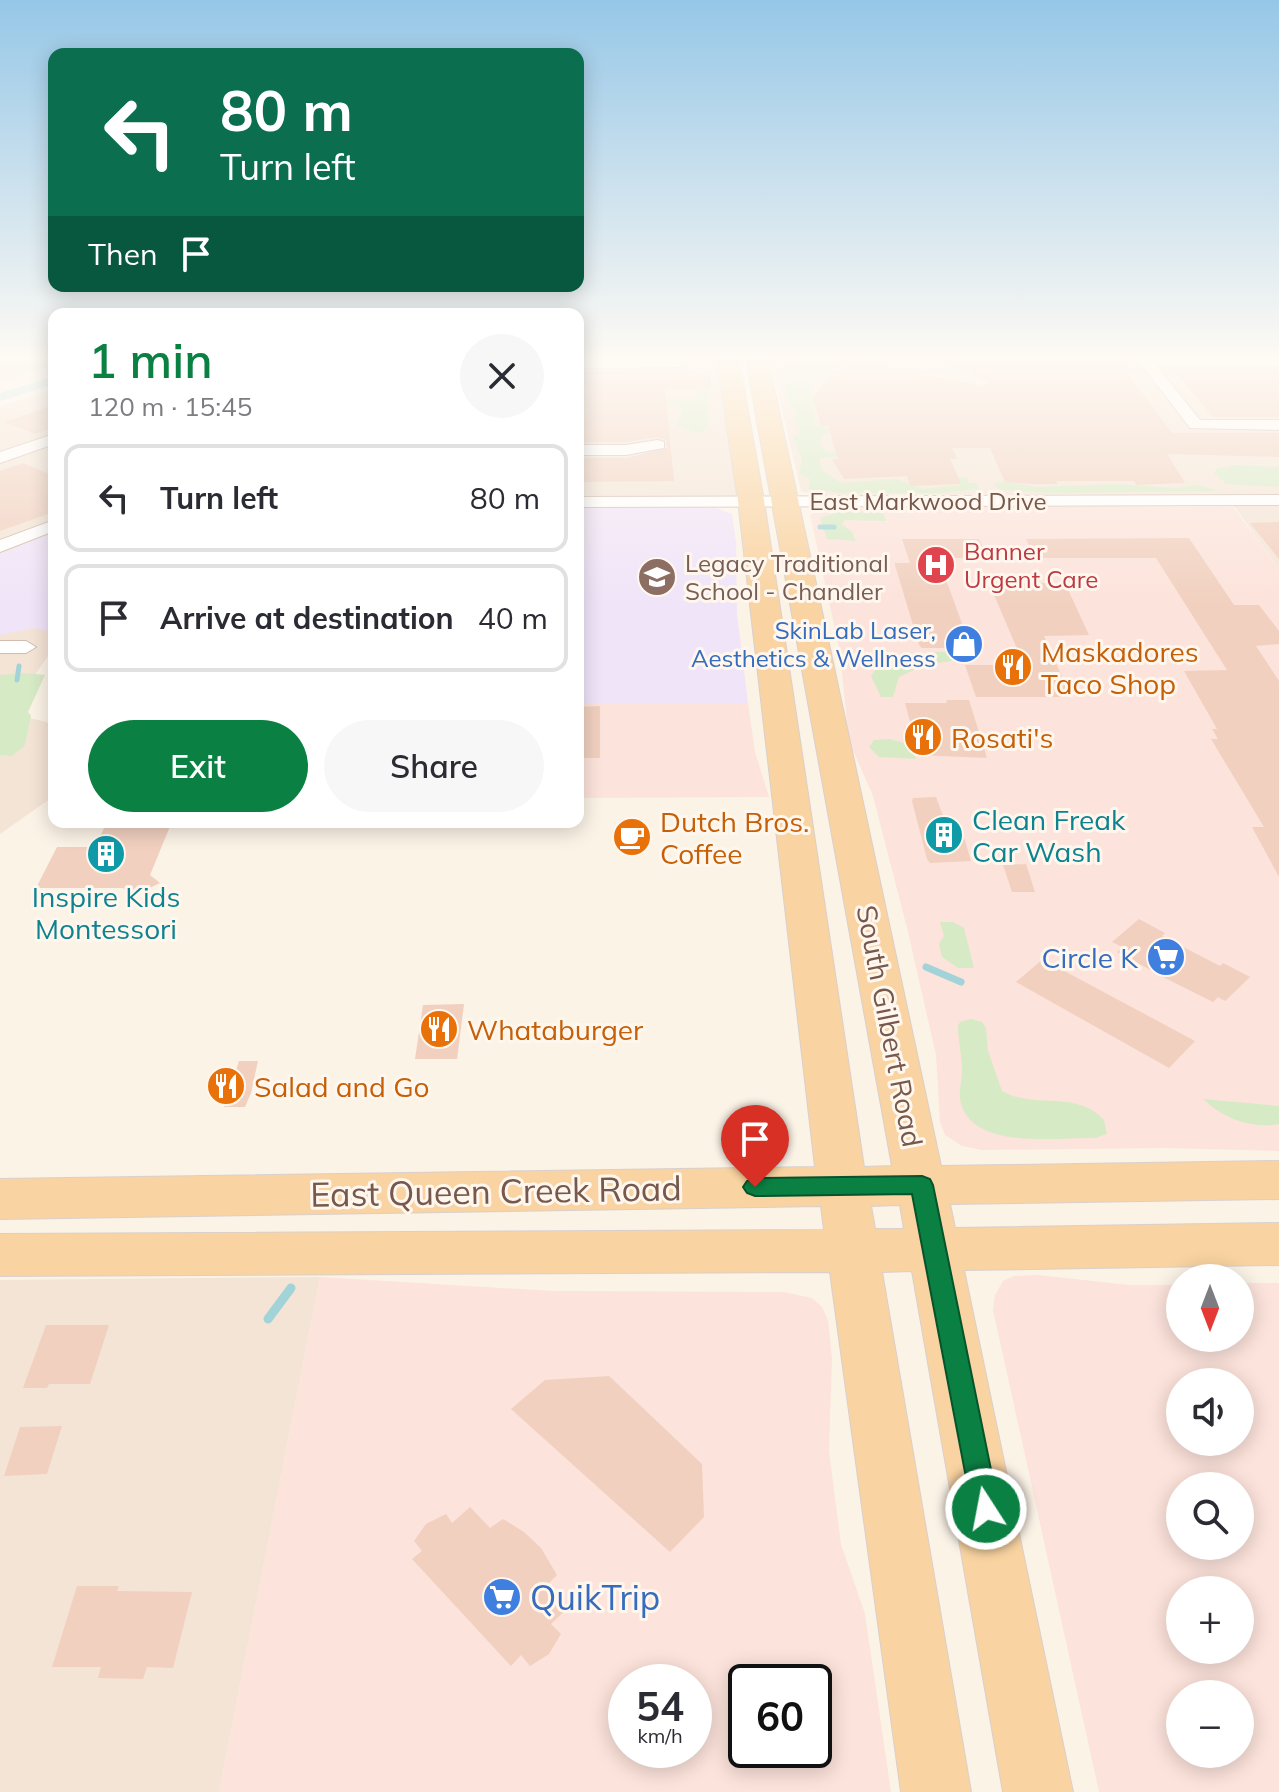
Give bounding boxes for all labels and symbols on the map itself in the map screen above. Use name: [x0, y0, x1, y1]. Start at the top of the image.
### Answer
street label: East Markwood Drive: [809, 486, 1047, 516]
place label: Banner Urgent Care: [964, 536, 1098, 594]
hospital icon: Banner Urgent Care: [915, 544, 957, 586]
place label: Legacy Traditional School - Chandler: [685, 548, 889, 606]
school or university icon: Legacy Traditional School - Chandler: [636, 556, 678, 598]
place label: SkinLab Laser, Aesthetics & Wellness: [691, 615, 936, 673]
shop icon: SkinLab Laser, Aesthetics & Wellness: [943, 623, 985, 665]
place label: Maskadores Taco Shop: [1041, 634, 1199, 701]
restaurant icon: Maskadores Taco Shop: [992, 646, 1034, 688]
restaurant icon: Rosati's: [902, 716, 944, 758]
place label: Rosati's: [951, 720, 1053, 755]
place label: Clean Freak Car Wash: [972, 802, 1126, 869]
place label: Dutch Bros. Coffee: [660, 804, 809, 871]
building icon: Clean Freak Car Wash: [923, 814, 965, 856]
cafe icon: Dutch Bros. Coffee: [611, 816, 653, 858]
building icon: Inspire Kids Montessori: [85, 833, 127, 875]
place label: Inspire Kids Montessori: [32, 879, 180, 946]
street label: South Gilbert Road: [849, 902, 931, 1150]
supermarket icon: Circle K: [1145, 936, 1187, 978]
place label: Circle K: [1041, 940, 1139, 975]
restaurant icon: Whataburger: [418, 1008, 460, 1050]
place label: Whataburger: [467, 1012, 644, 1047]
restaurant icon: Salad and Go: [205, 1065, 247, 1107]
place label: Salad and Go: [254, 1069, 430, 1104]
pin: [721, 1105, 789, 1187]
street label: East Queen Creek Road: [310, 1166, 682, 1216]
north arrow: [1166, 1264, 1254, 1352]
position arrow: [944, 1467, 1028, 1551]
supermarket icon: QuikTrip: [481, 1576, 523, 1618]
place label: QuikTrip: [530, 1576, 660, 1619]
speed limit sign: 60: [728, 1664, 832, 1768]

